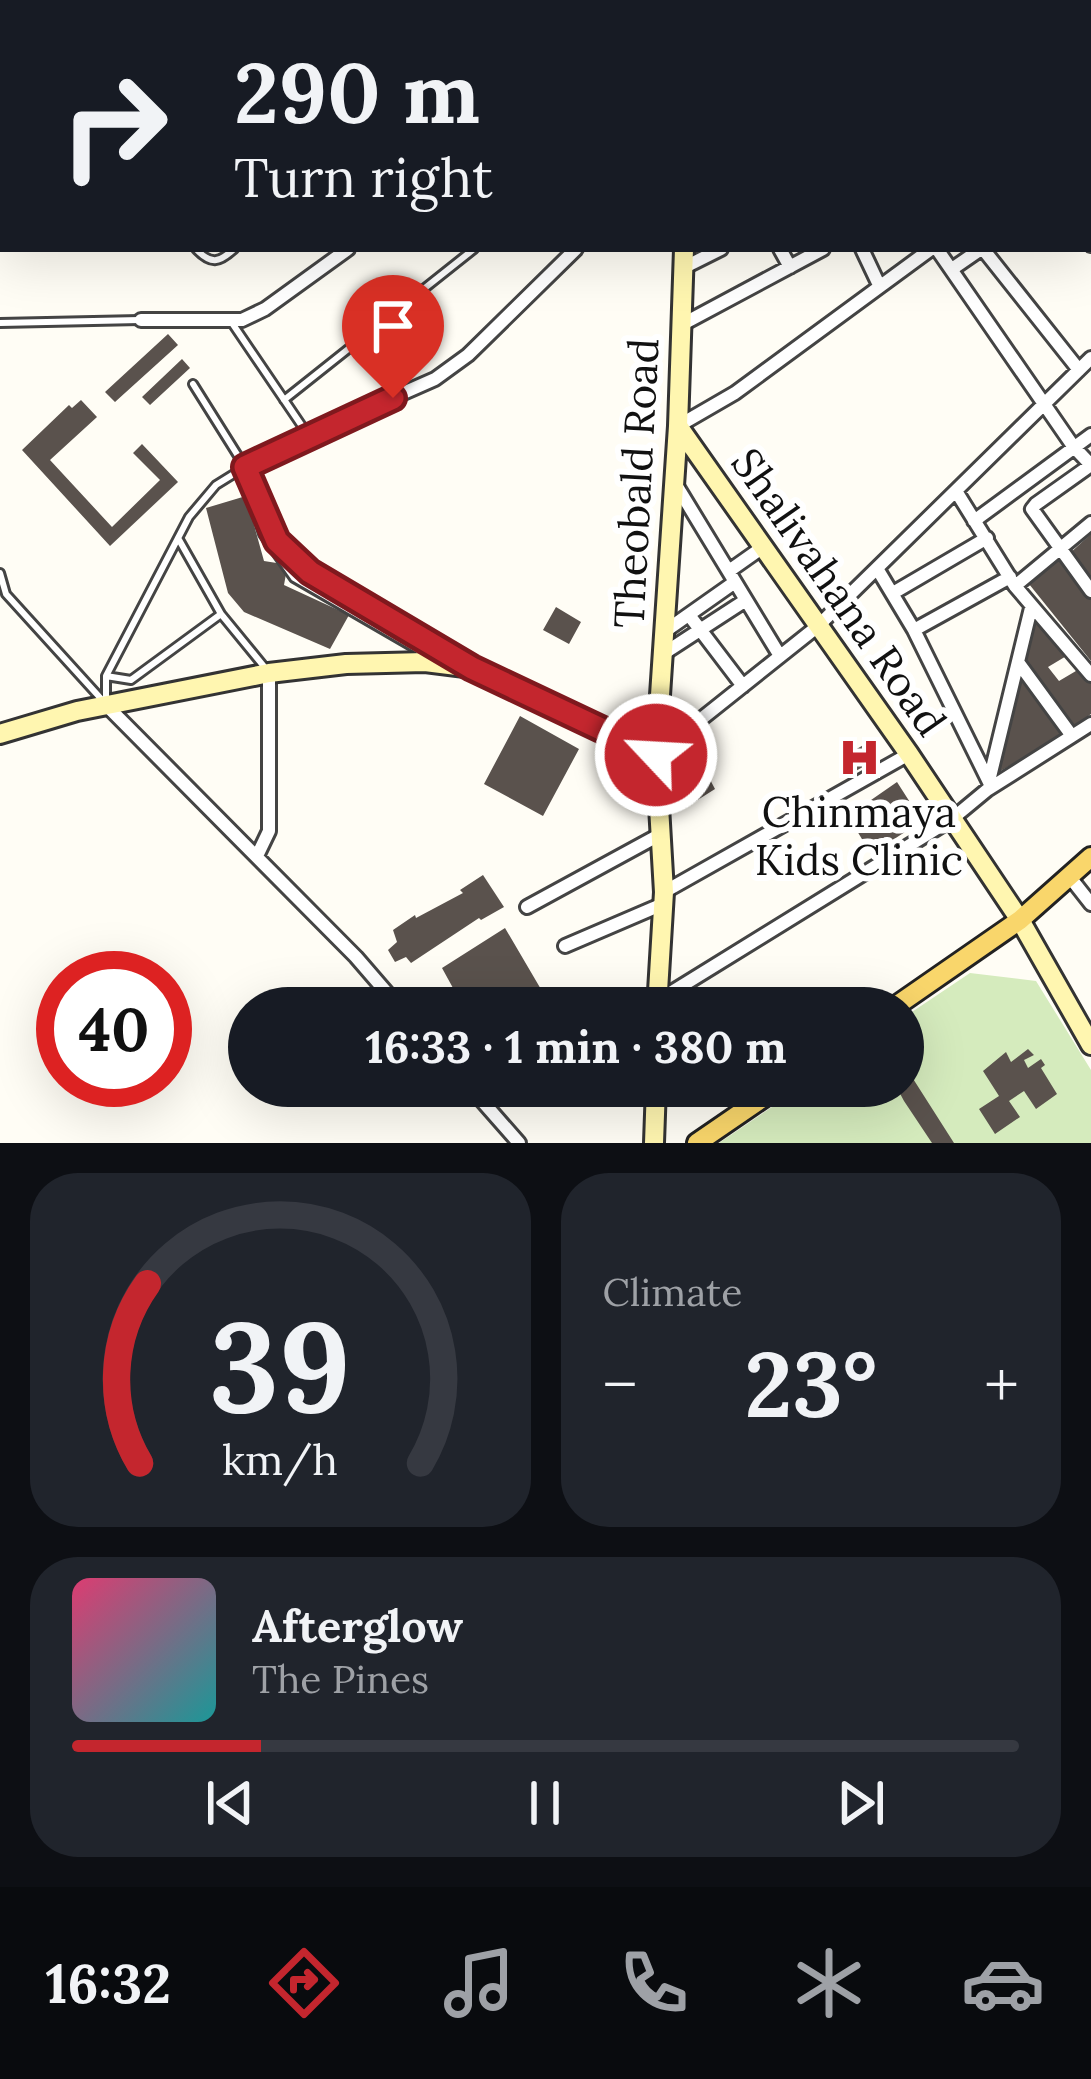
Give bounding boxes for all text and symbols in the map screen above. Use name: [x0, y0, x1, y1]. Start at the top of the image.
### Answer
text: 290 m: [234, 38, 480, 146]
icon: right: [36, 48, 192, 204]
text: Turn right: [234, 143, 493, 212]
pin: [342, 275, 444, 398]
icon: arrive: [360, 293, 426, 359]
street label: Theobald Road: [601, 337, 671, 629]
street label: Shalivahana Road: [720, 438, 958, 746]
position arrow: [593, 692, 719, 818]
hospital icon: Chinmaya Kids Clinic: [836, 735, 882, 781]
place label: Chinmaya Kids Clinic: [755, 785, 963, 887]
speed limit sign: 40: [36, 951, 192, 1107]
text: 16:33 · 1 min · 380 m: [365, 1018, 787, 1075]
text: Climate: [603, 1267, 742, 1317]
text: 39: [209, 1286, 351, 1446]
text: 23°: [744, 1326, 877, 1442]
text: −: [603, 1342, 637, 1426]
text: +: [984, 1342, 1019, 1426]
text: km/h: [222, 1432, 338, 1487]
text: Afterglow: [252, 1597, 463, 1654]
text: The Pines: [252, 1654, 429, 1704]
icon: previous: [197, 1770, 263, 1836]
icon: pause: [512, 1770, 578, 1836]
icon: next: [828, 1770, 894, 1836]
icon: directions: [262, 1941, 346, 2025]
icon: music: [437, 1941, 521, 2025]
icon: phone: [612, 1941, 696, 2025]
icon: climate: [787, 1941, 871, 2025]
icon: car: [961, 1941, 1045, 2025]
text: 16:32: [45, 1949, 171, 2018]

